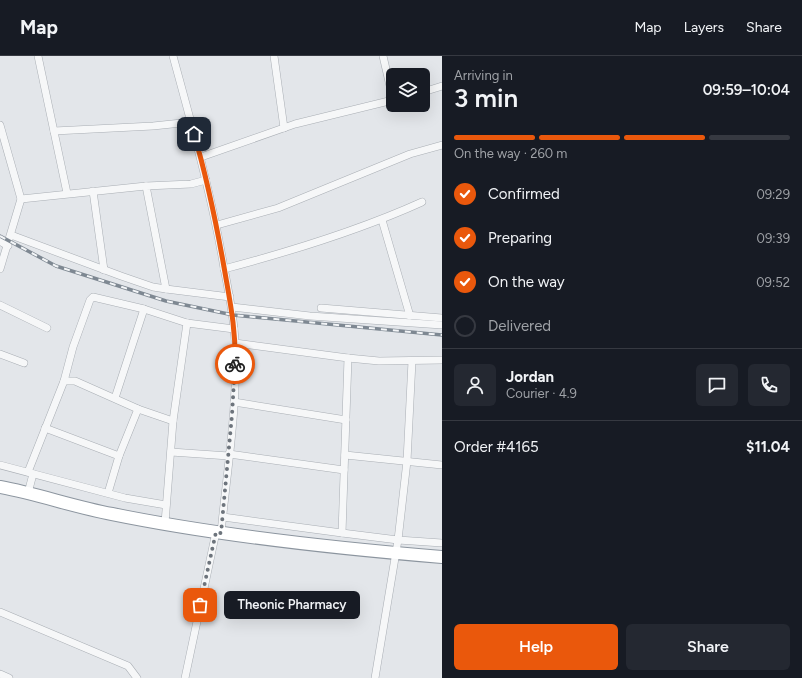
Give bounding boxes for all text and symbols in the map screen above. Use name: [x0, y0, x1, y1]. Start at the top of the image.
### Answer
text: Map: [20, 16, 58, 39]
text: Map: [634, 19, 662, 36]
text: Layers: [684, 19, 724, 36]
text: Share: [746, 19, 782, 36]
map controls: [386, 68, 430, 112]
button: layers: [386, 68, 430, 112]
text: Arriving in: [454, 68, 513, 83]
text: 09:59–10:04: [703, 81, 790, 99]
text: 3 min: [454, 82, 518, 114]
pin: [177, 117, 211, 151]
icon: home: [183, 123, 205, 145]
text: On the way · 260 m: [454, 146, 567, 161]
icon: check: [454, 183, 476, 205]
text: Confirmed: [488, 185, 560, 203]
text: 09:29: [756, 187, 790, 202]
icon: check: [454, 227, 476, 249]
text: Preparing: [488, 229, 552, 247]
text: 09:39: [757, 231, 790, 246]
icon: check: [454, 271, 476, 293]
text: On the way: [488, 273, 565, 291]
text: 09:52: [756, 275, 790, 290]
text: Delivered: [488, 317, 551, 335]
courier: [215, 344, 255, 384]
icon: bike: [224, 353, 246, 375]
button: person: [454, 364, 496, 406]
button: chat: [696, 364, 738, 406]
button: phone: [748, 364, 790, 406]
text: Jordan: [506, 368, 554, 386]
text: Courier · 4.9: [506, 386, 577, 401]
text: Order #4165: [454, 438, 539, 456]
text: $11.04: [746, 438, 790, 456]
pin: [183, 588, 217, 622]
callout: Theonic Pharmacy: [224, 591, 360, 619]
icon: bag: [189, 594, 211, 616]
text: Theonic Pharmacy: [238, 597, 346, 612]
button: Help: [454, 624, 618, 670]
button: Share: [626, 624, 790, 670]

